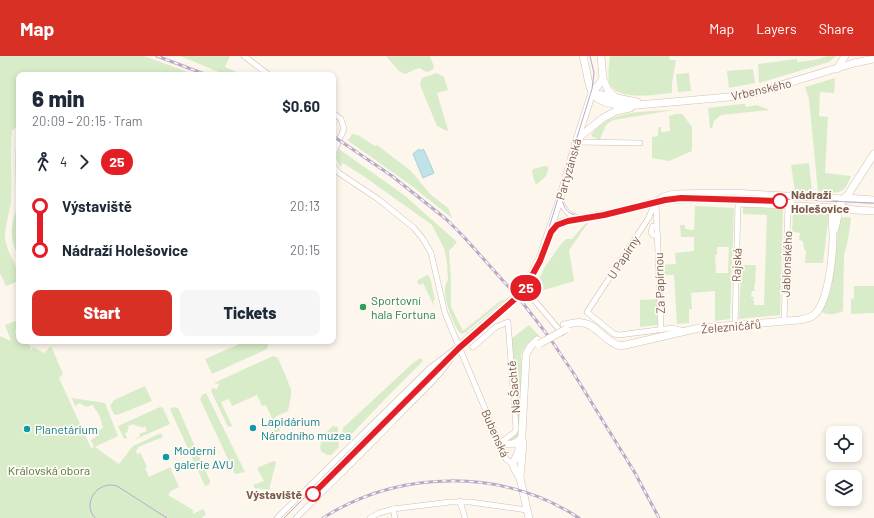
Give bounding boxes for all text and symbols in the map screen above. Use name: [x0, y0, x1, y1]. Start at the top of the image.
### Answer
text: Map: [20, 17, 54, 40]
text: Map: [709, 20, 734, 37]
text: Layers: [756, 20, 797, 37]
text: Share: [819, 20, 854, 37]
street label: Vrbenského: [729, 75, 793, 103]
text: 6 min: [32, 85, 85, 111]
text: $0.60: [282, 97, 320, 115]
text: 20:09 – 20:15 · Tram: [32, 113, 143, 129]
street label: Partyzánská: [553, 137, 583, 201]
icon: walk: [32, 151, 54, 173]
icon: forward: [73, 151, 95, 173]
text: 25: [109, 153, 125, 170]
text: 4: [60, 154, 67, 170]
place label: Nádraží Holešovice: [791, 187, 850, 215]
marker: Nádraží Holešovice: [772, 193, 788, 209]
text: Výstaviště: [62, 197, 132, 215]
text: 20:13: [290, 198, 320, 214]
street label: Jablonského: [778, 231, 794, 297]
street label: U Papírny: [604, 232, 642, 281]
text: Nádraží Holešovice: [62, 241, 188, 259]
text: 20:15: [290, 242, 320, 258]
street label: Rajská: [728, 248, 744, 282]
street label: Za Papírnou: [651, 252, 667, 314]
line badge: 25: [508, 275, 544, 301]
text: 25: [518, 279, 534, 296]
button: Start: [32, 290, 172, 336]
button: Tickets: [180, 290, 320, 336]
place label: Sportovní hala Fortuna: [371, 293, 436, 321]
marker: Sportovní hala Fortuna: [358, 302, 368, 312]
street label: Železničářů: [700, 316, 762, 336]
street label: Na Šachtě: [504, 360, 522, 414]
street label: Bubenská: [479, 407, 513, 459]
place label: Lapidárium Národního muzea: [261, 414, 351, 442]
place label: Planetárium: [35, 422, 98, 436]
marker: Lapidárium Národního muzea: [248, 423, 258, 433]
marker: Planetárium: [22, 424, 32, 434]
map controls: [826, 426, 862, 506]
button: locate: [826, 426, 862, 462]
place label: Moderní galerie AVU: [174, 443, 234, 471]
marker: Moderní galerie AVU: [161, 452, 171, 462]
park label: Královská obora: [8, 463, 90, 477]
button: layers: [826, 470, 862, 506]
marker: Výstaviště: [305, 486, 321, 502]
place label: Výstaviště: [246, 487, 302, 501]

